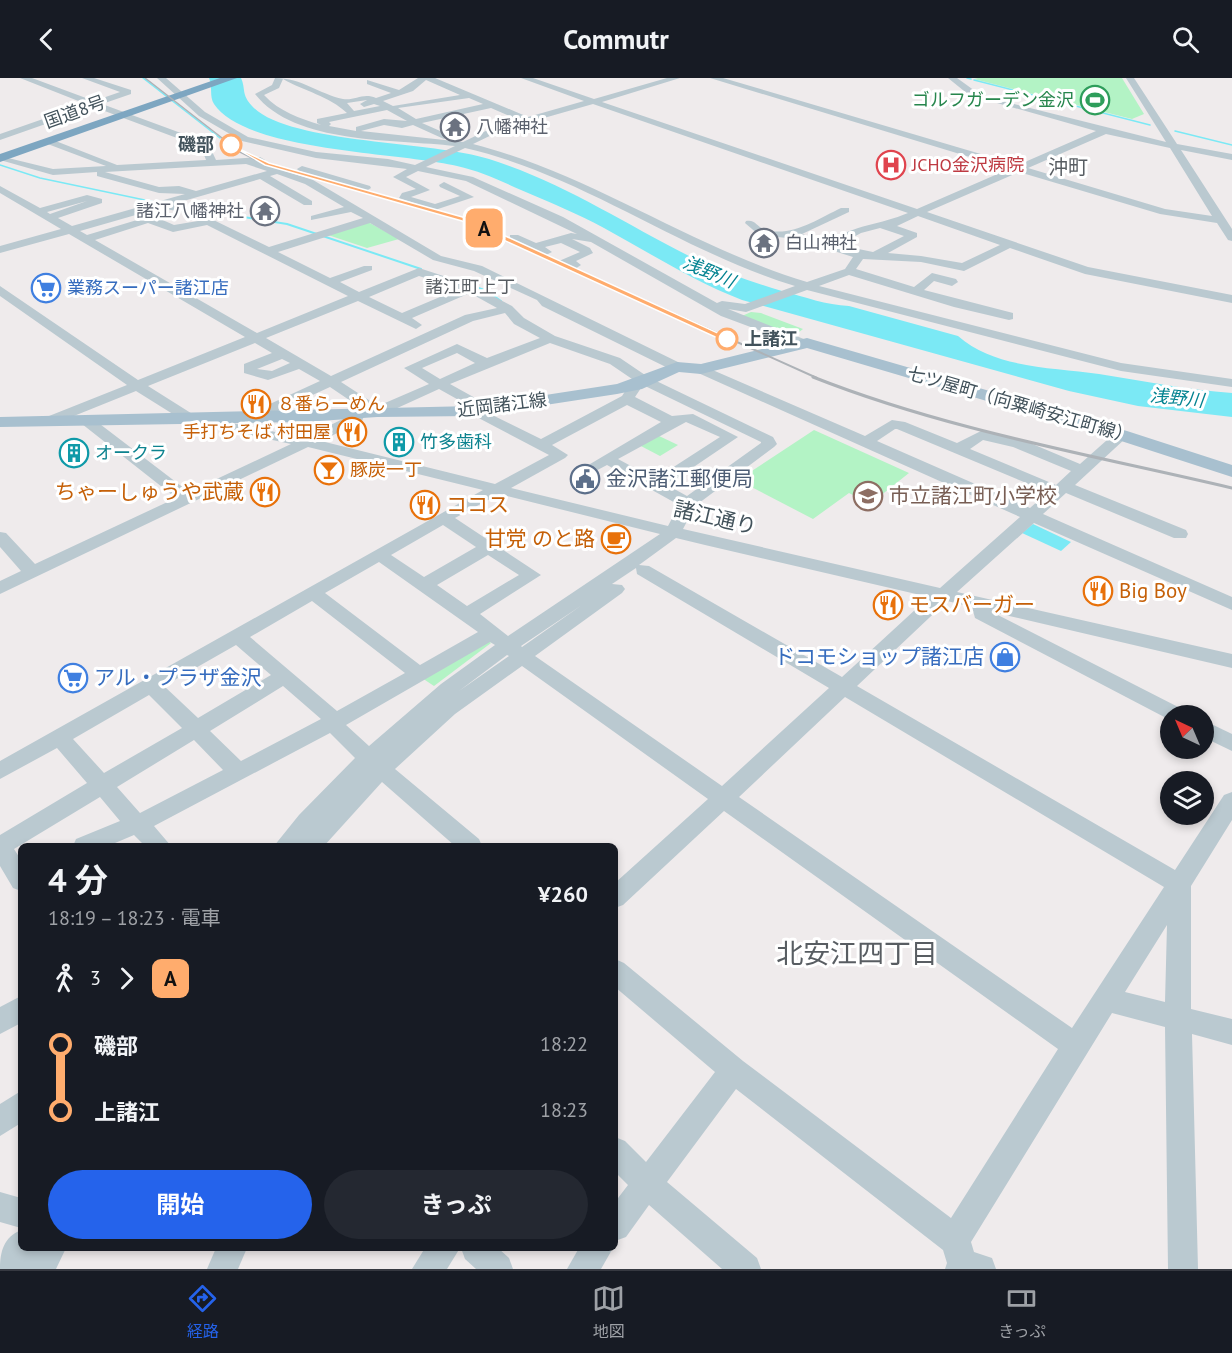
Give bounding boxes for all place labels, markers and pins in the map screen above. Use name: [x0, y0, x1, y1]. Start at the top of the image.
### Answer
sports icon: ゴルフガーデン金沢: [1079, 84, 1111, 116]
place label: ゴルフガーデン金沢: [912, 88, 1074, 111]
temple icon: 八幡神社: [439, 111, 471, 143]
place label: 八幡神社: [476, 115, 548, 138]
place label: 磯部: [178, 133, 214, 156]
marker: 磯部: [220, 134, 242, 156]
hospital icon: JCHO金沢病院: [875, 149, 907, 181]
place label: JCHO金沢病院: [911, 153, 1024, 176]
temple icon: 諸江八幡神社: [249, 195, 281, 227]
place label: 諸江八幡神社: [136, 199, 244, 222]
temple icon: 白山神社: [748, 227, 780, 259]
place label: 白山神社: [785, 231, 857, 254]
supermarket icon: 業務スーパー諸江店: [30, 272, 62, 304]
place label: 業務スーパー諸江店: [67, 276, 229, 299]
place label: 上諸江: [744, 327, 798, 350]
marker: 上諸江: [716, 328, 738, 350]
restaurant icon: ８番らーめん: [240, 388, 272, 420]
place label: ８番らーめん: [277, 392, 385, 415]
restaurant icon: 手打ちそば 村田屋: [336, 416, 368, 448]
place label: 手打ちそば 村田屋: [182, 420, 331, 443]
building icon: 竹多歯科: [383, 426, 415, 458]
place label: 竹多歯科: [420, 430, 492, 453]
building icon: オークラ: [58, 437, 90, 469]
place label: オークラ: [95, 441, 167, 464]
bar icon: 豚炭一丁: [313, 454, 345, 486]
place label: 豚炭一丁: [350, 458, 422, 481]
public building icon: 金沢諸江郵便局: [569, 463, 601, 495]
place label: 金沢諸江郵便局: [606, 465, 753, 492]
restaurant icon: ちゃーしゅうや武蔵: [249, 476, 281, 508]
place label: ちゃーしゅうや武蔵: [55, 478, 244, 505]
school or university icon: 市立諸江町小学校: [852, 480, 884, 512]
place label: 市立諸江町小学校: [889, 482, 1057, 509]
restaurant icon: ココス: [409, 489, 441, 521]
place label: ココス: [446, 491, 509, 518]
cafe icon: 甘党 のと路: [600, 523, 632, 555]
place label: 甘党 のと路: [484, 525, 595, 552]
restaurant icon: Big Boy: [1082, 575, 1114, 607]
place label: Big Boy: [1119, 577, 1187, 604]
restaurant icon: モスバーガー: [872, 589, 904, 621]
place label: モスバーガー: [909, 591, 1035, 618]
shop icon: ドコモショップ諸江店: [989, 641, 1021, 673]
place label: ドコモショップ諸江店: [774, 643, 984, 670]
supermarket icon: アル・プラザ金沢: [57, 662, 89, 694]
place label: アル・プラザ金沢: [94, 664, 262, 691]

